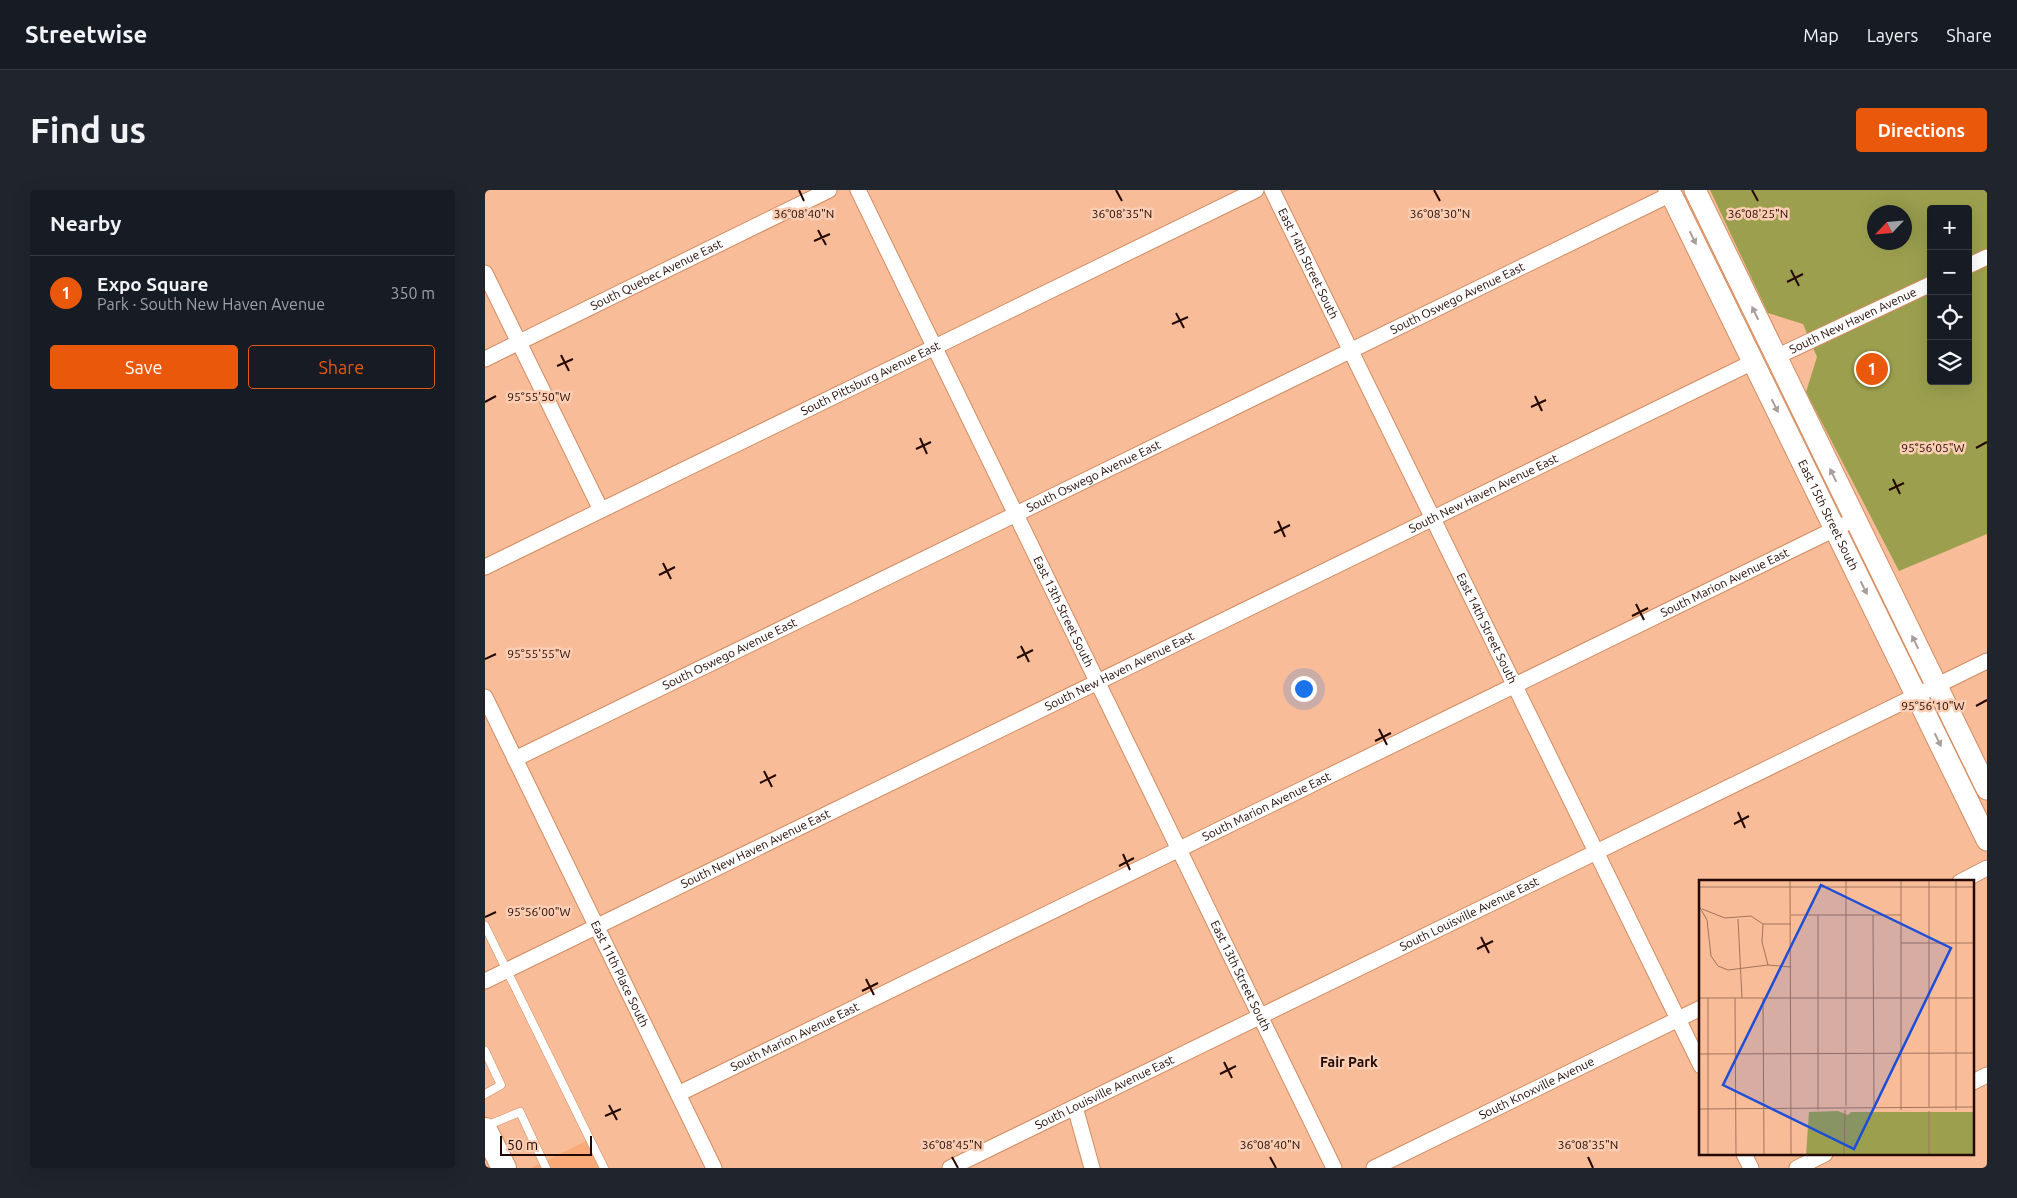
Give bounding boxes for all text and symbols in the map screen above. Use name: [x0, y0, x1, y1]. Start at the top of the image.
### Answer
text: Streetwise: [25, 21, 147, 48]
text: Map: [1803, 25, 1839, 45]
text: Layers: [1867, 25, 1918, 45]
text: Share: [1946, 25, 1992, 45]
button: Directions: [1856, 108, 1987, 152]
text: Find us: [30, 110, 146, 150]
north arrow: [1867, 205, 1912, 250]
map controls: [1927, 205, 1972, 385]
button: +: [1927, 205, 1972, 250]
street label: East 14th Street South: [1276, 206, 1341, 321]
text: 36°08'40"N: [774, 207, 834, 220]
text: 36°08'35"N: [1092, 207, 1152, 220]
text: 36°08'30"N: [1410, 207, 1470, 220]
text: 36°08'25"N: [1728, 207, 1788, 220]
text: Nearby: [50, 211, 121, 235]
one-way arrow: [1689, 231, 1697, 245]
street label: South Quebec Avenue East: [588, 236, 725, 312]
button: −: [1927, 250, 1972, 295]
street label: South Oswego Avenue East: [1388, 260, 1527, 336]
text: Expo Square: [97, 273, 208, 295]
text: 1: [61, 284, 71, 302]
text: 350 m: [390, 284, 435, 302]
street label: South New Haven Avenue: [1787, 285, 1918, 356]
text: Park · South New Haven Avenue: [97, 295, 325, 313]
button: locate: [1927, 295, 1972, 340]
one-way arrow: [1751, 306, 1759, 320]
street label: South Pittsburg Avenue East: [798, 338, 942, 418]
button: layers: [1927, 340, 1972, 385]
button: Save: [50, 345, 238, 389]
button: Share: [248, 345, 435, 389]
pin: 1: [1856, 350, 1888, 388]
text: 95°55'50"W: [507, 390, 571, 403]
one-way arrow: [1770, 398, 1779, 413]
street label: South Oswego Avenue East: [1024, 437, 1163, 514]
text: 95°56'05"W: [1901, 441, 1965, 454]
street label: South New Haven Avenue East: [1406, 451, 1560, 535]
street label: East 15th Street South: [1796, 458, 1861, 572]
one-way arrow: [1829, 468, 1837, 482]
street label: South Marion Avenue East: [1658, 545, 1791, 619]
street label: East 13th Street South: [1031, 554, 1096, 669]
street label: East 14th Street South: [1455, 571, 1520, 685]
one-way arrow: [1860, 581, 1868, 595]
street label: South Oswego Avenue East: [660, 615, 799, 692]
street label: South New Haven Avenue East: [1042, 629, 1196, 713]
one-way arrow: [1911, 635, 1919, 649]
text: 95°55'55"W: [507, 647, 571, 660]
your location: [1291, 676, 1317, 702]
text: 95°56'10"W: [1901, 699, 1965, 712]
one-way arrow: [1934, 732, 1942, 747]
street label: South Marion Avenue East: [1200, 769, 1333, 843]
street label: South New Haven Avenue East: [679, 806, 832, 890]
street label: South Louisville Avenue East: [1397, 874, 1541, 953]
inset map: [1699, 880, 1975, 1156]
text: 95°56'00"W: [507, 905, 571, 918]
street label: East 11th Place South: [589, 918, 651, 1029]
street label: East 13th Street South: [1208, 918, 1273, 1033]
street label: South Marion Avenue East: [728, 1000, 861, 1073]
street label: South Louisville Avenue East: [1033, 1052, 1176, 1131]
district label: Fair Park: [1320, 1054, 1378, 1070]
street label: South Knoxville Avenue: [1477, 1054, 1596, 1122]
scale bar: [500, 1133, 593, 1156]
text: 50 m: [507, 1137, 538, 1153]
text: 36°08'45"N: [922, 1138, 982, 1151]
text: 36°08'40"N: [1240, 1138, 1300, 1151]
text: 36°08'35"N: [1558, 1138, 1618, 1151]

